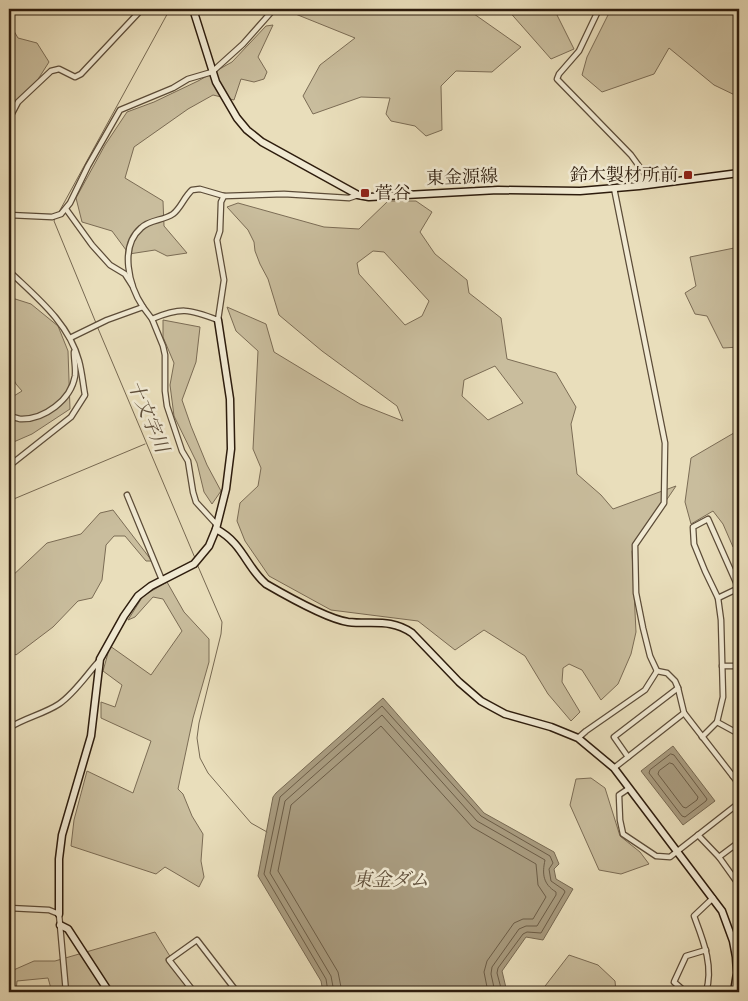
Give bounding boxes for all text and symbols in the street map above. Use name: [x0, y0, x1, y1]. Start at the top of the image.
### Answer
place label: 鈴木製材所前: [570, 164, 678, 186]
street label: 東金源線: [426, 165, 498, 189]
marker: 鈴木製材所前: [682, 169, 694, 181]
place label: 菅谷: [375, 182, 411, 204]
marker: 菅谷: [359, 187, 371, 199]
water label: 十文字川: [123, 377, 175, 458]
water label: 東金ダム: [353, 868, 429, 891]

